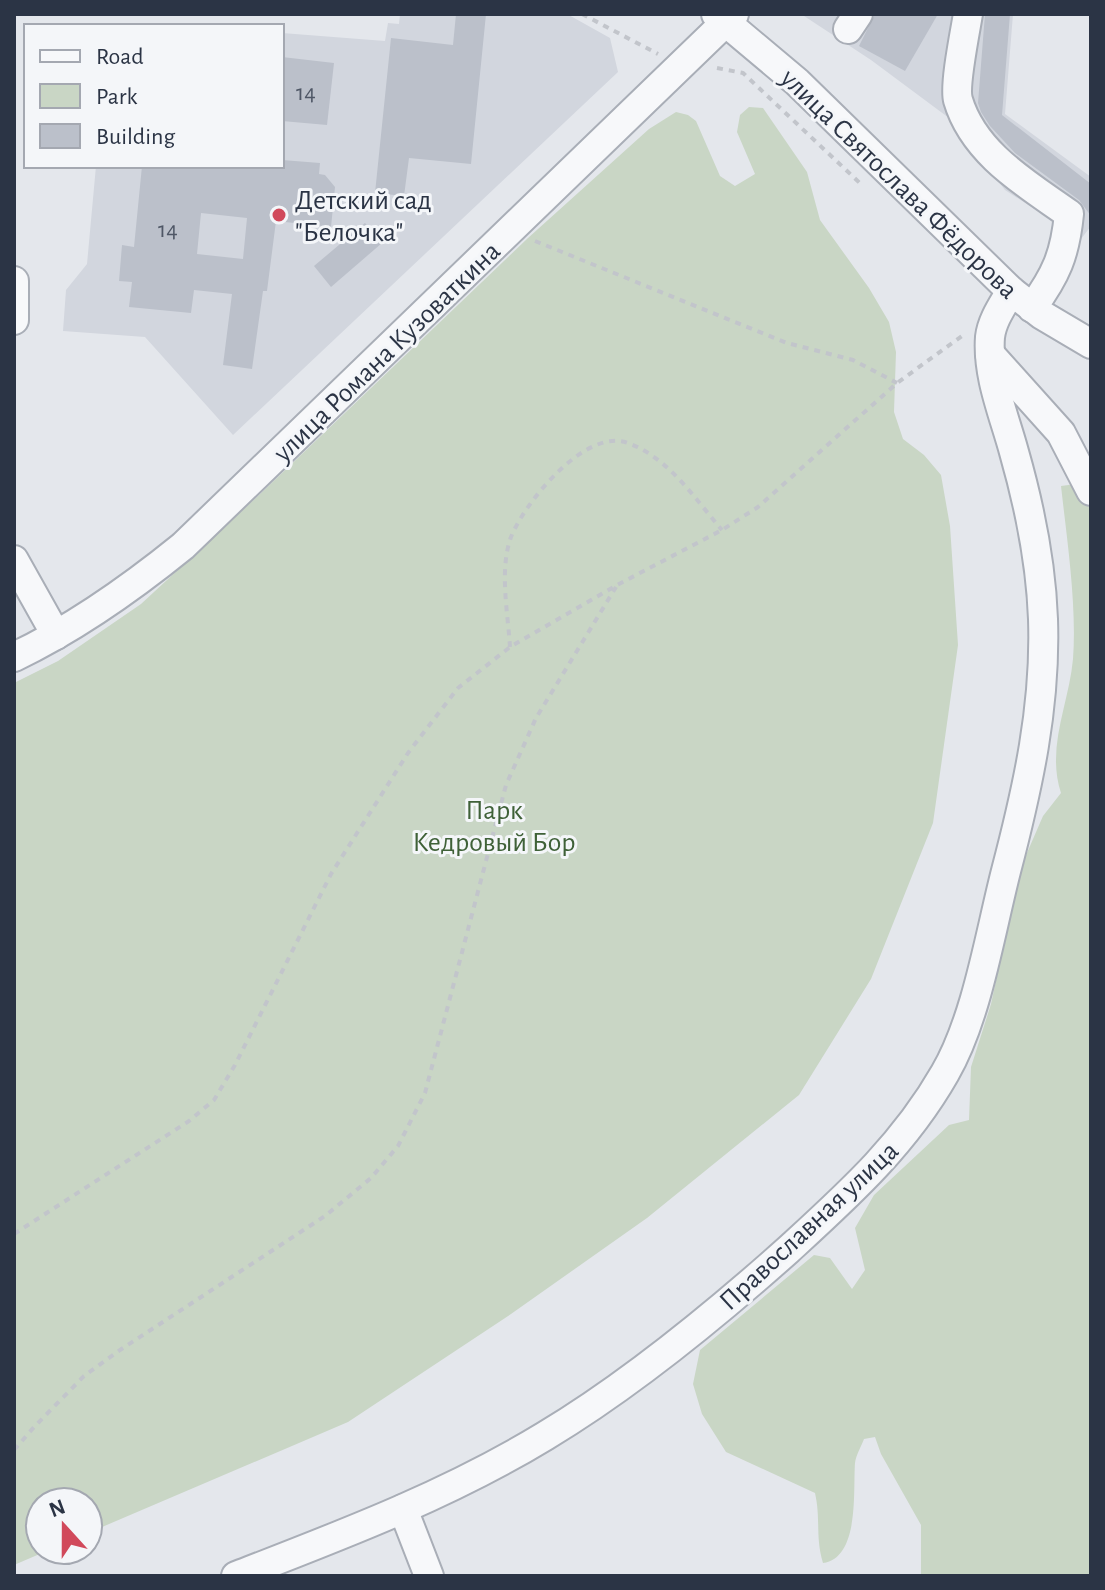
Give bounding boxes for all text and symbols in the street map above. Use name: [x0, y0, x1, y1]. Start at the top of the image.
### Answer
legend: [24, 24, 284, 168]
text: Road: [96, 45, 144, 69]
street label: улица Святослава Фёдорова: [774, 64, 1023, 305]
house number: 14: [296, 81, 316, 105]
text: Park: [96, 85, 137, 109]
text: Building: [96, 125, 175, 149]
place label: Детский сад "Белочка": [295, 187, 432, 247]
marker: Детский сад "Белочка": [270, 206, 288, 224]
house number: 14: [158, 218, 178, 242]
street label: улица Романа Кузоваткина: [268, 237, 506, 468]
park label: Парк Кедровый Бор: [412, 797, 576, 857]
street label: Православная улица: [714, 1137, 904, 1316]
north arrow: [24, 1486, 104, 1566]
text: N: [46, 1495, 68, 1521]

